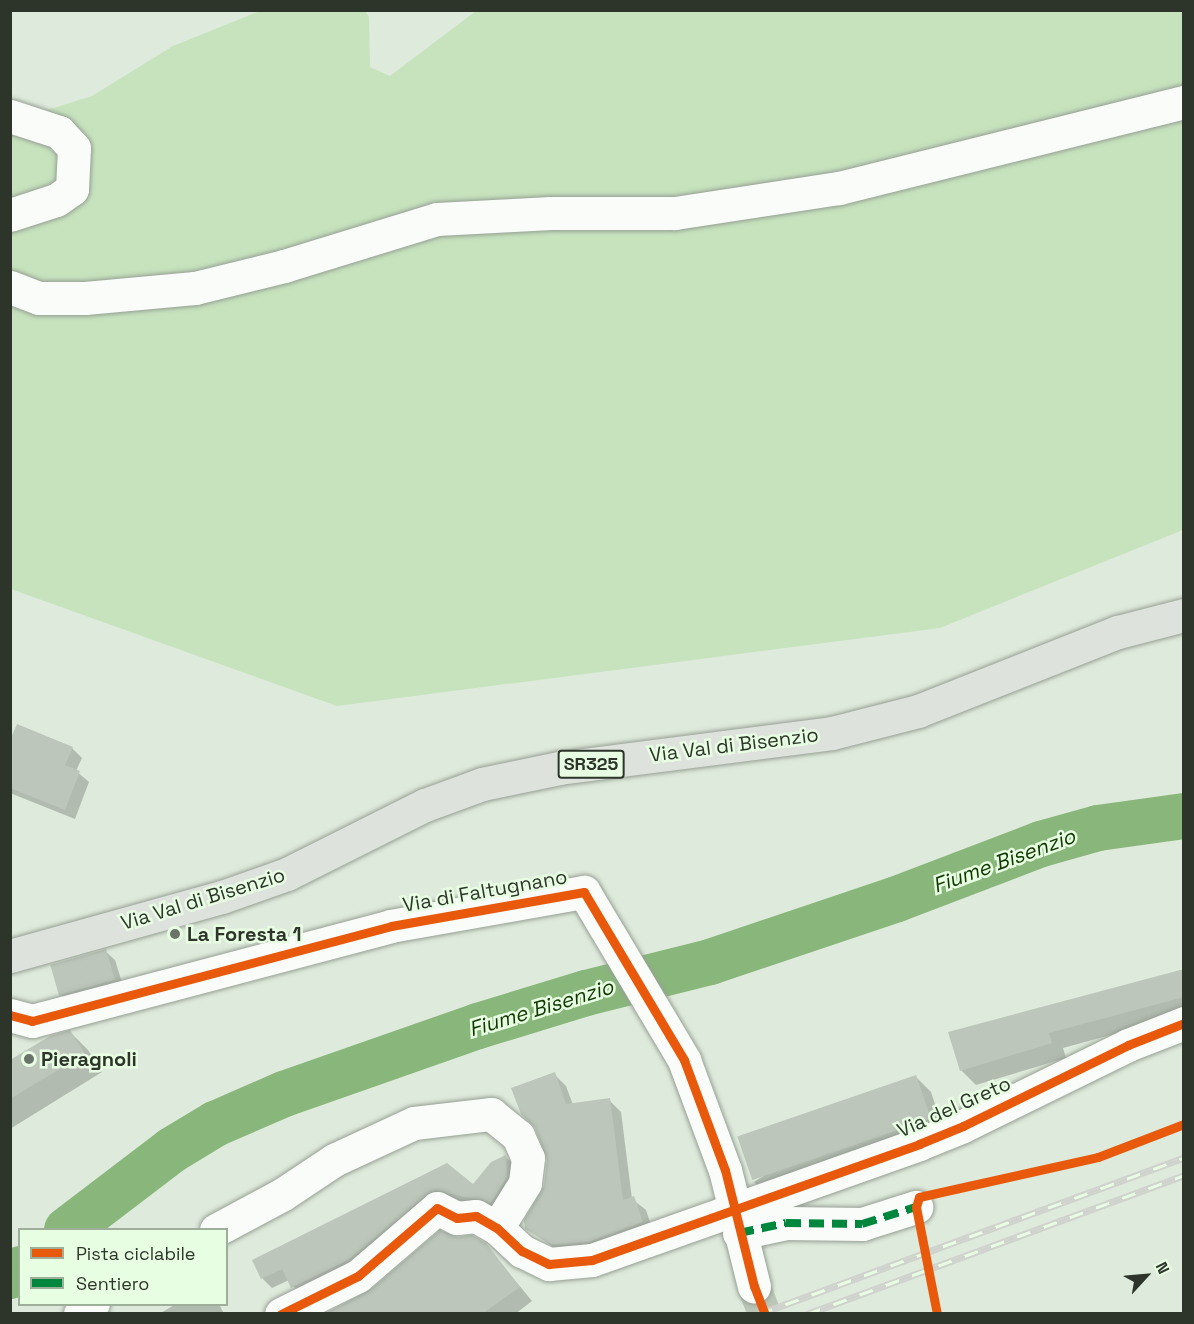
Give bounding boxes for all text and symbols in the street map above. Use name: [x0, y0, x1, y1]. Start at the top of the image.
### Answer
street label: Via Val di Bisenzio: [648, 723, 820, 767]
road number: SR325: [556, 749, 626, 779]
water label: Fiume Bisenzio: [929, 824, 1079, 898]
street label: Via Val di Bisenzio: [118, 863, 288, 935]
street label: Via di Faltugnano: [401, 865, 569, 917]
place label: La Foresta 1: [187, 922, 301, 946]
marker: La Foresta 1: [168, 927, 182, 941]
water label: Fiume Bisenzio: [466, 974, 616, 1042]
place label: Pieragnoli: [41, 1047, 137, 1071]
marker: Pieragnoli: [22, 1052, 36, 1066]
street label: Via del Greto: [894, 1071, 1014, 1143]
legend: [18, 1228, 228, 1306]
text: Pista ciclabile: [76, 1242, 195, 1265]
north arrow: [1116, 1246, 1176, 1306]
text: N: [1151, 1258, 1174, 1277]
text: Sentiero: [76, 1272, 149, 1295]

